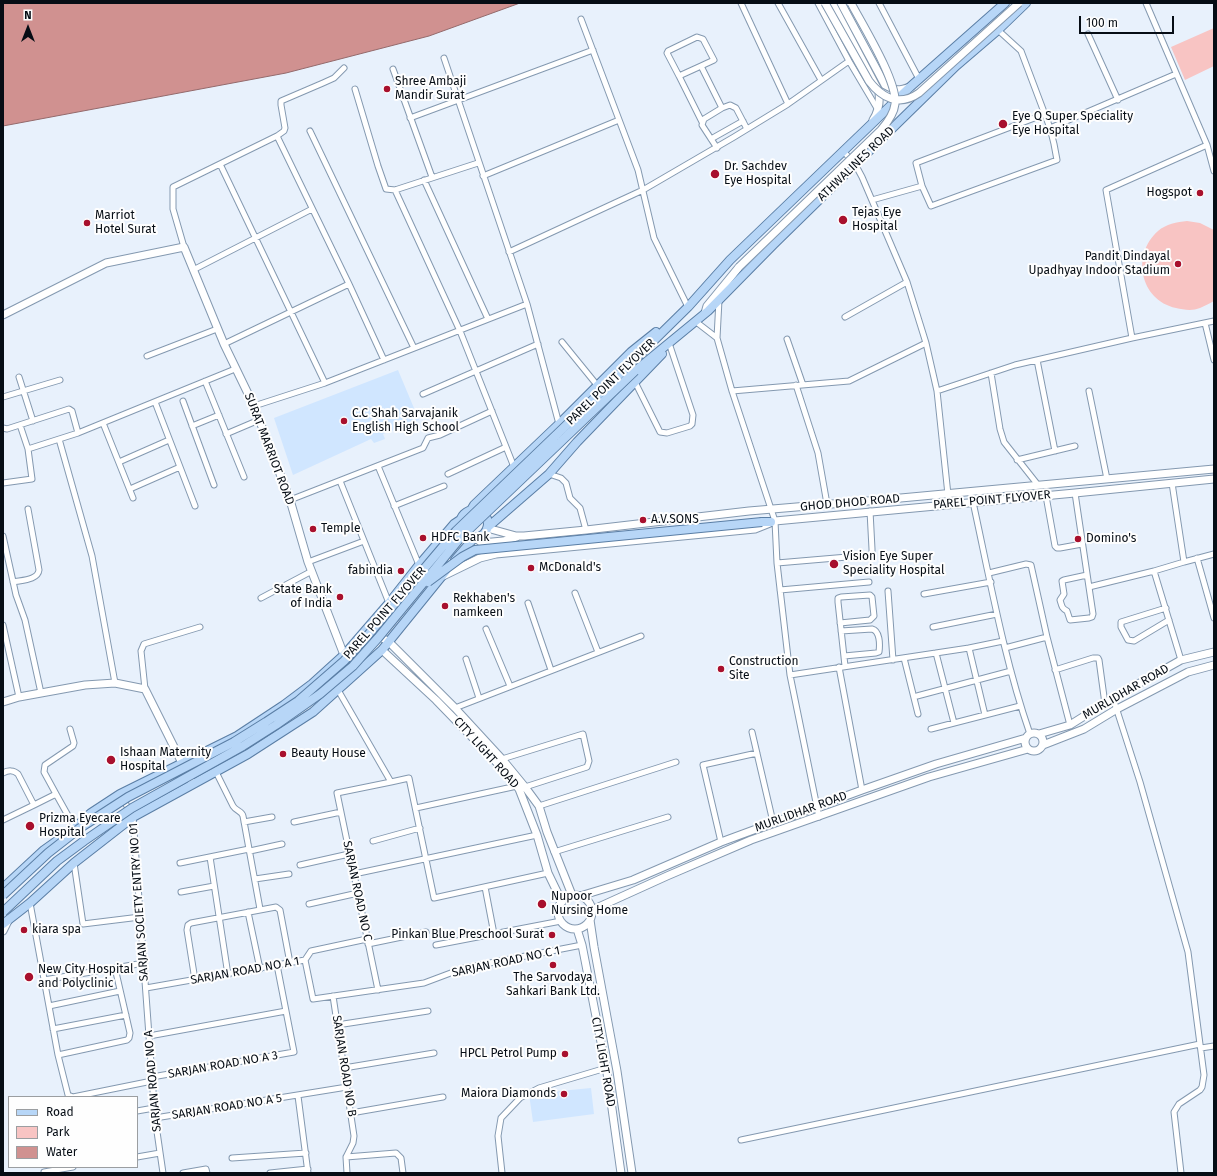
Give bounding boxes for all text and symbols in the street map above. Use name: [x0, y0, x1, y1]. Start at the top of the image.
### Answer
north arrow: [8, 8, 48, 48]
scale bar: [1081, 8, 1176, 34]
text: N: [24, 9, 32, 22]
text: 100 m: [1086, 16, 1118, 30]
place label: Shree Ambaji Mandir Surat: [395, 75, 466, 103]
marker: Shree Ambaji Mandir Surat: [382, 84, 392, 94]
place label: Eye Q Super Speciality Eye Hospital: [1012, 110, 1133, 138]
marker: Eye Q Super Speciality Eye Hospital: [997, 118, 1009, 130]
street label: ATHWALINES ROAD: [815, 124, 897, 204]
place label: Dr. Sachdev Eye Hospital: [724, 160, 791, 188]
marker: Dr. Sachdev Eye Hospital: [709, 168, 721, 180]
place label: Hogspot: [1147, 186, 1192, 200]
marker: Hogspot: [1195, 188, 1205, 198]
place label: Tejas Eye Hospital: [852, 206, 901, 234]
place label: Marriot Hotel Surat: [95, 209, 156, 237]
marker: Tejas Eye Hospital: [837, 214, 849, 226]
marker: Marriot Hotel Surat: [82, 218, 92, 228]
place label: Pandit Dindayal Upadhyay Indoor Stadium: [1029, 250, 1170, 278]
marker: Pandit Dindayal Upadhyay Indoor Stadium: [1173, 259, 1183, 269]
street label: PAREL POINT FLYOVER: [564, 336, 658, 428]
street label: SURAT MARRIOT ROAD: [241, 391, 297, 507]
place label: C.C Shah Sarvajanik English High School: [352, 407, 459, 435]
marker: C.C Shah Sarvajanik English High School: [339, 416, 349, 426]
street label: PAREL POINT FLYOVER: [933, 488, 1051, 512]
street label: GHOD DHOD ROAD: [800, 491, 900, 515]
place label: A.V.SONS: [651, 513, 699, 527]
marker: A.V.SONS: [638, 515, 648, 525]
place label: Temple: [321, 522, 360, 536]
marker: Temple: [308, 524, 318, 534]
place label: HDFC Bank: [431, 531, 489, 545]
place label: Domino's: [1086, 532, 1136, 546]
marker: HDFC Bank: [418, 533, 428, 543]
marker: Domino's: [1073, 534, 1083, 544]
place label: Vision Eye Super Speciality Hospital: [843, 550, 944, 578]
marker: Vision Eye Super Speciality Hospital: [828, 558, 840, 570]
place label: McDonald's: [539, 561, 601, 575]
marker: McDonald's: [526, 563, 536, 573]
street label: PAREL POINT FLYOVER: [341, 564, 429, 662]
place label: fabindia: [348, 564, 393, 578]
marker: fabindia: [396, 566, 406, 576]
place label: State Bank of India: [274, 583, 332, 611]
marker: State Bank of India: [335, 592, 345, 602]
place label: Rekhaben's namkeen: [453, 592, 515, 620]
marker: Rekhaben's namkeen: [440, 601, 450, 611]
place label: Construction Site: [729, 655, 799, 683]
street label: MURLIDHAR ROAD: [1080, 661, 1172, 723]
marker: Construction Site: [716, 664, 726, 674]
street label: CITY LIGHT ROAD: [450, 714, 522, 792]
place label: Ishaan Maternity Hospital: [120, 746, 211, 774]
place label: Beauty House: [291, 747, 366, 761]
marker: Beauty House: [278, 749, 288, 759]
marker: Ishaan Maternity Hospital: [105, 754, 117, 766]
street label: MURLIDHAR ROAD: [753, 789, 849, 835]
place label: Prizma Eyecare Hospital: [39, 812, 121, 840]
marker: Prizma Eyecare Hospital: [24, 820, 36, 832]
street label: SARJAN SOCIETY ENTRY NO 01: [126, 822, 152, 982]
street label: SARJAN ROAD NO C: [339, 840, 375, 942]
place label: Nupoor Nursing Home: [551, 890, 628, 918]
marker: Nupoor Nursing Home: [536, 898, 548, 910]
place label: kiara spa: [32, 923, 81, 937]
marker: kiara spa: [19, 925, 29, 935]
place label: Pinkan Blue Preschool Surat: [391, 928, 544, 942]
marker: Pinkan Blue Preschool Surat: [547, 930, 557, 940]
street label: SARJAN ROAD NO C 1: [451, 943, 561, 981]
street label: SARJAN ROAD NO A 1: [189, 954, 301, 988]
marker: The Sarvodaya Sahkari Bank Ltd.: [548, 960, 558, 970]
place label: New City Hospital and Polyclinic: [38, 963, 133, 991]
marker: New City Hospital and Polyclinic: [23, 971, 35, 983]
place label: The Sarvodaya Sahkari Bank Ltd.: [506, 971, 600, 999]
street label: SARJAN ROAD NO B: [329, 1014, 359, 1118]
street label: CITY LIGHT ROAD: [588, 1016, 618, 1108]
street label: SARJAN ROAD NO A: [141, 1030, 165, 1132]
place label: HPCL Petrol Pump: [459, 1047, 557, 1061]
street label: SARJAN ROAD NO A 3: [167, 1048, 279, 1082]
marker: HPCL Petrol Pump: [560, 1049, 570, 1059]
place label: Maiora Diamonds: [461, 1087, 556, 1101]
marker: Maiora Diamonds: [559, 1089, 569, 1099]
street label: SARJAN ROAD NO A 5: [171, 1091, 283, 1123]
legend: [8, 1096, 138, 1168]
text: Road: [46, 1105, 74, 1119]
text: Park: [46, 1125, 70, 1139]
text: Water: [46, 1145, 77, 1159]

